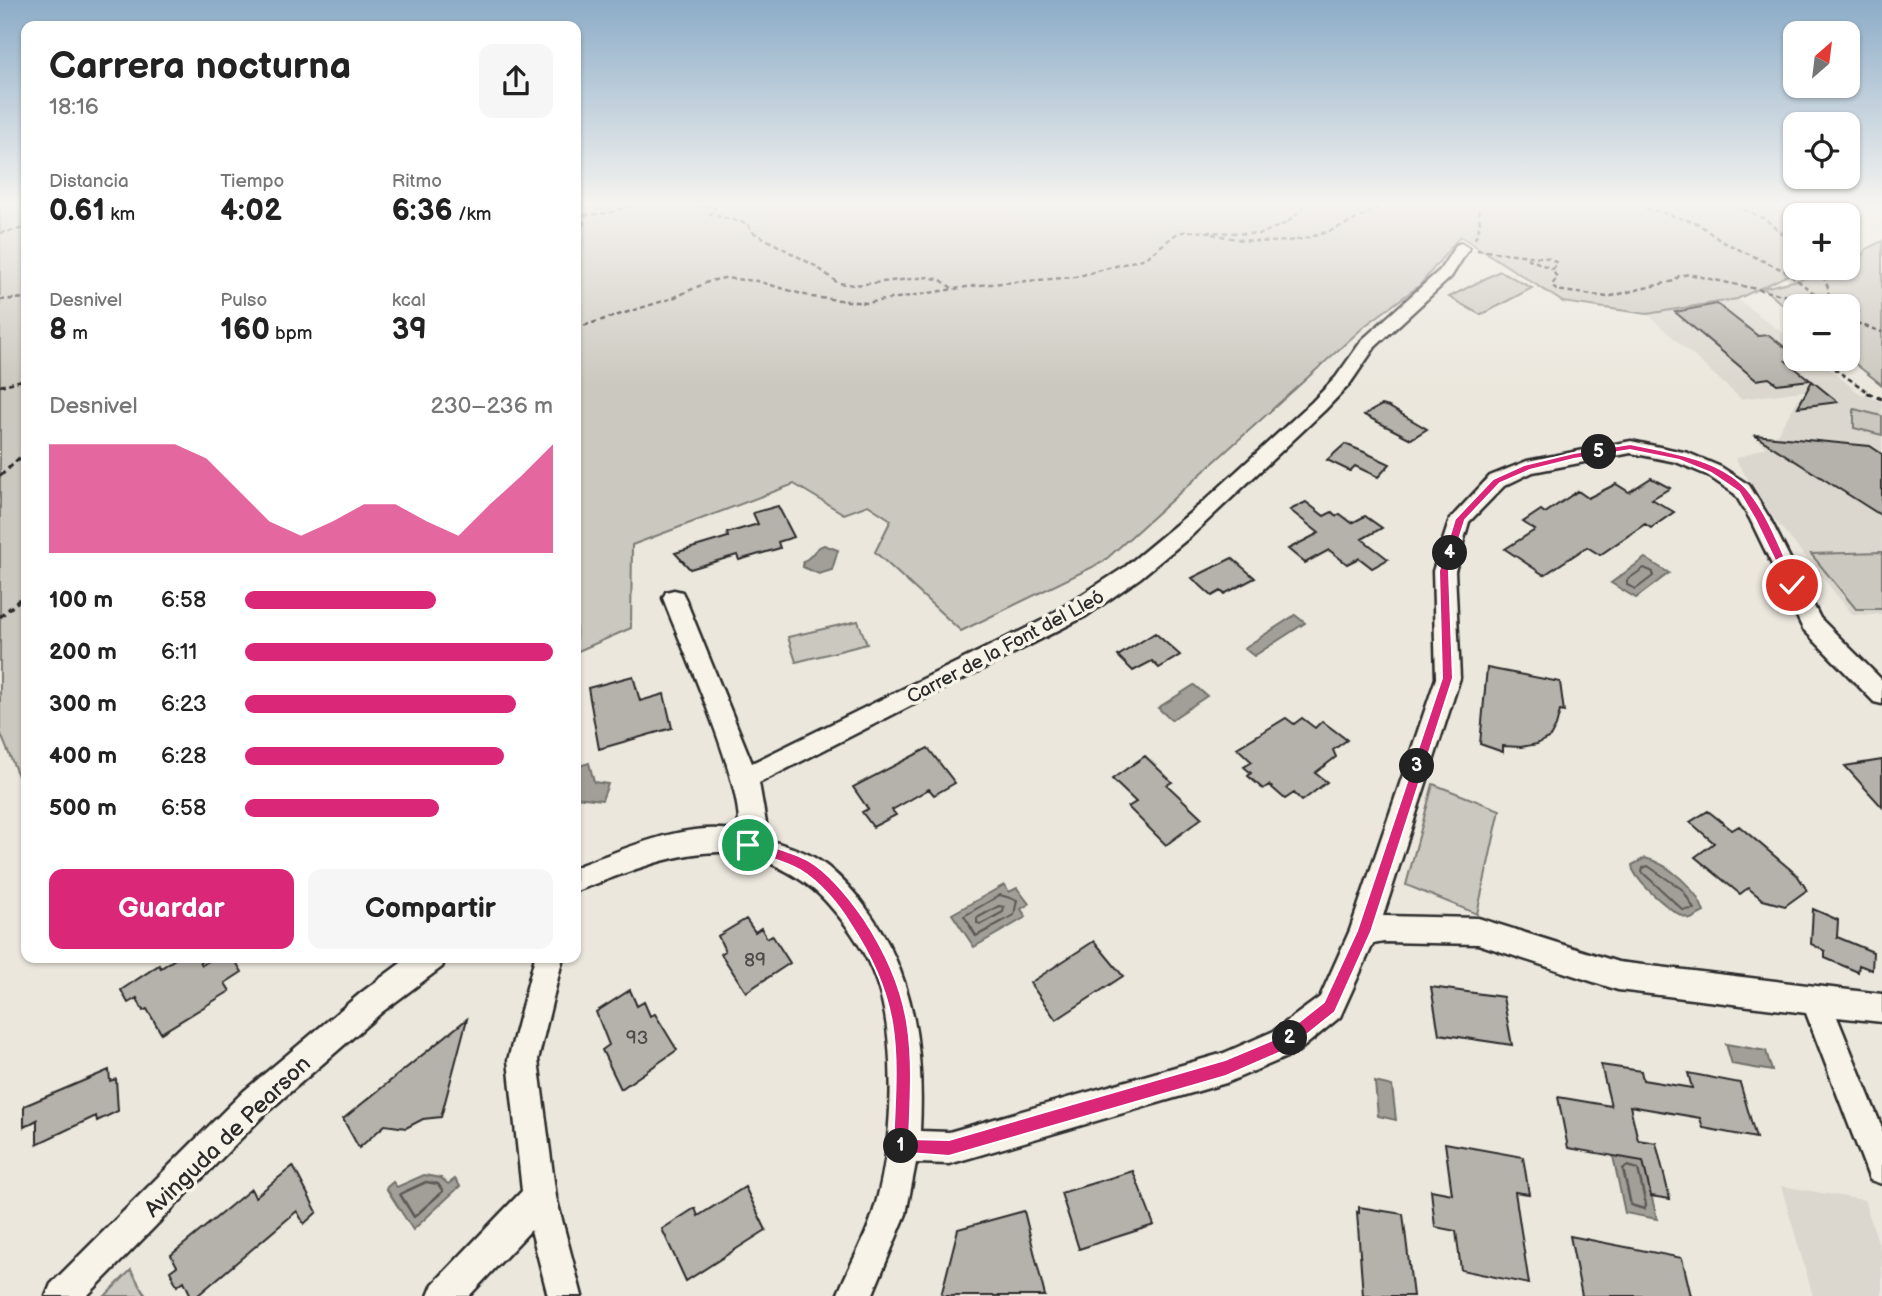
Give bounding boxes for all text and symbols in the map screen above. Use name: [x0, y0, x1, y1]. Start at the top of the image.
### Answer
north arrow: [1783, 21, 1860, 98]
map controls: [1783, 21, 1860, 371]
text: Carrera nocturna: [49, 44, 351, 89]
button: share: [479, 44, 553, 118]
text: 18:16: [49, 93, 99, 121]
button: locate: [1783, 112, 1860, 189]
text: Distancia: [49, 170, 129, 193]
text: Tiempo: [220, 170, 284, 193]
text: Ritmo: [392, 170, 442, 193]
text: 0.61: [49, 193, 105, 229]
text: 4:02: [220, 193, 282, 229]
text: 6:36: [392, 193, 453, 229]
text: km: [105, 203, 135, 226]
text: /km: [453, 203, 492, 226]
button: +: [1783, 203, 1860, 280]
text: Desnivel: [49, 289, 122, 312]
text: Pulso: [220, 289, 267, 312]
text: kcal: [392, 289, 426, 312]
button: −: [1783, 294, 1860, 371]
text: 8: [49, 312, 67, 348]
text: 160: [220, 312, 270, 348]
text: 39: [392, 312, 427, 348]
text: m: [67, 322, 88, 345]
text: bpm: [270, 322, 312, 345]
text: Desnivel: [49, 392, 138, 420]
text: 230–236 m: [431, 392, 553, 420]
pin: 5: [1582, 434, 1616, 470]
text: 5: [1593, 440, 1604, 463]
pin: 4: [1432, 536, 1468, 570]
text: 4: [1444, 541, 1455, 564]
pin: [1762, 555, 1822, 615]
icon: check: [1773, 566, 1811, 604]
text: 100 m: [49, 586, 113, 614]
text: 6:58: [161, 586, 206, 614]
street label: Carrer de la Font del Lleó: [903, 586, 1108, 709]
text: 200 m: [49, 638, 117, 666]
text: 6:11: [161, 638, 198, 666]
text: 300 m: [49, 690, 117, 718]
text: 6:23: [161, 690, 207, 718]
text: 400 m: [49, 742, 117, 770]
text: 6:28: [161, 742, 207, 770]
pin: 3: [1400, 748, 1434, 784]
text: 3: [1411, 754, 1422, 777]
text: 500 m: [49, 794, 117, 822]
text: 6:58: [161, 794, 206, 822]
pin: [718, 815, 778, 875]
icon: arrive: [729, 826, 767, 864]
button: Guardar: [49, 869, 294, 949]
button: Compartir: [308, 869, 553, 949]
house number: 89: [744, 949, 766, 972]
pin: 2: [1272, 1020, 1308, 1056]
text: 2: [1284, 1026, 1295, 1049]
house number: 93: [626, 1027, 648, 1050]
street label: Avinguda de Pearson: [139, 1050, 317, 1223]
pin: 1: [884, 1128, 918, 1164]
text: 1: [897, 1134, 905, 1157]

